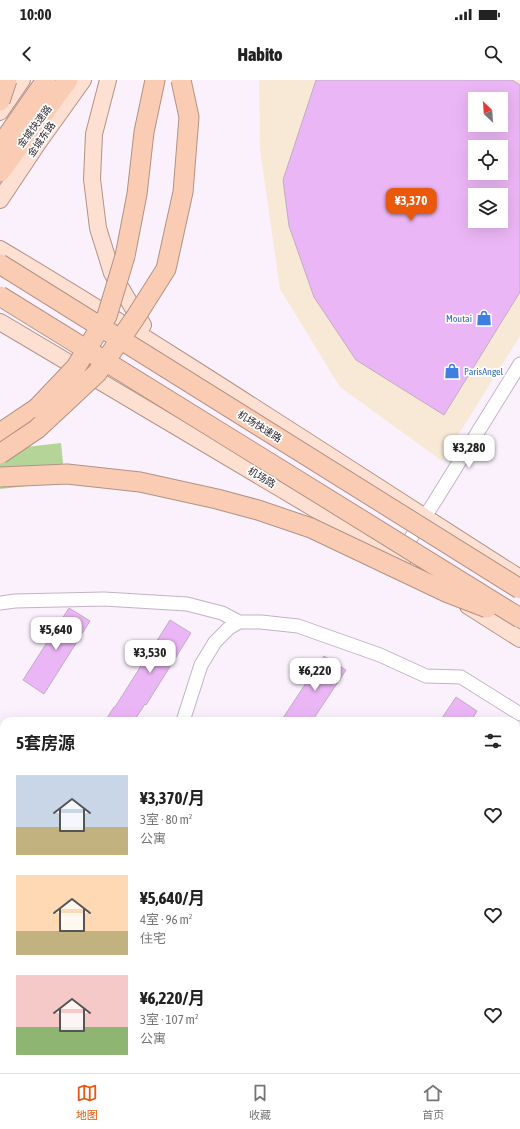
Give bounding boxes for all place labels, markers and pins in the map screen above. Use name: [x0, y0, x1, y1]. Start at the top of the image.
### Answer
pin: ¥3,370: [378, 188, 444, 222]
shop icon: Moutai: [475, 309, 493, 327]
place label: Moutai: [446, 313, 472, 324]
shop icon: ParisAngel: [443, 362, 461, 380]
place label: ParisAngel: [464, 366, 504, 377]
pin: ¥3,280: [436, 435, 502, 469]
pin: ¥5,640: [23, 617, 89, 651]
pin: ¥3,530: [117, 640, 183, 674]
pin: ¥6,220: [282, 658, 348, 692]

